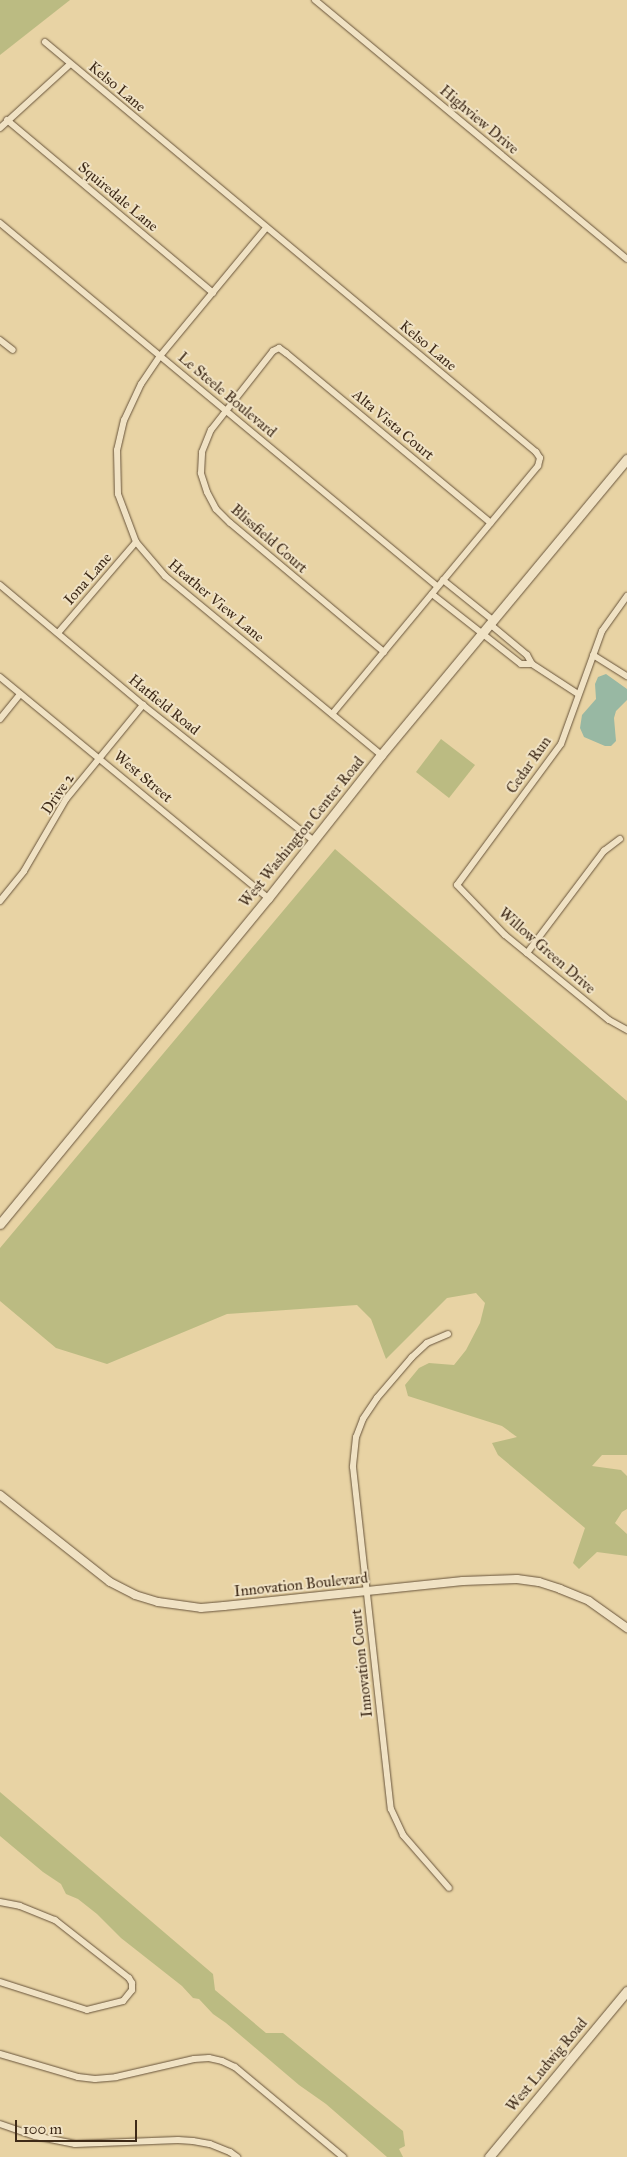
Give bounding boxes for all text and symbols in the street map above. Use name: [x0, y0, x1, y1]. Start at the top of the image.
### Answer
street label: Kelso Lane: [85, 58, 149, 116]
street label: Highview Drive: [436, 82, 522, 158]
street label: Squiredale Lane: [74, 158, 162, 236]
street label: Kelso Lane: [396, 317, 460, 375]
street label: Le Steele Boulevard: [174, 349, 280, 441]
street label: Alta Vista Court: [349, 386, 437, 464]
street label: Blissfield Court: [227, 501, 311, 577]
street label: Iona Lane: [60, 549, 116, 609]
street label: Heather View Lane: [164, 556, 268, 646]
street label: Hatfield Road: [125, 671, 203, 739]
street label: Cedar Run: [503, 733, 555, 797]
street label: West Street: [110, 747, 176, 807]
street label: West Washington Center Road: [236, 753, 368, 911]
street label: Drive 2: [38, 770, 78, 818]
street label: Willow Green Drive: [495, 904, 599, 998]
street label: Innovation Boulevard: [233, 1569, 369, 1601]
street label: Innovation Court: [347, 1608, 377, 1718]
street label: West Ludwig Road: [503, 2015, 591, 2115]
scale bar: [18, 2110, 140, 2142]
text: 100 m: [23, 2120, 62, 2138]

